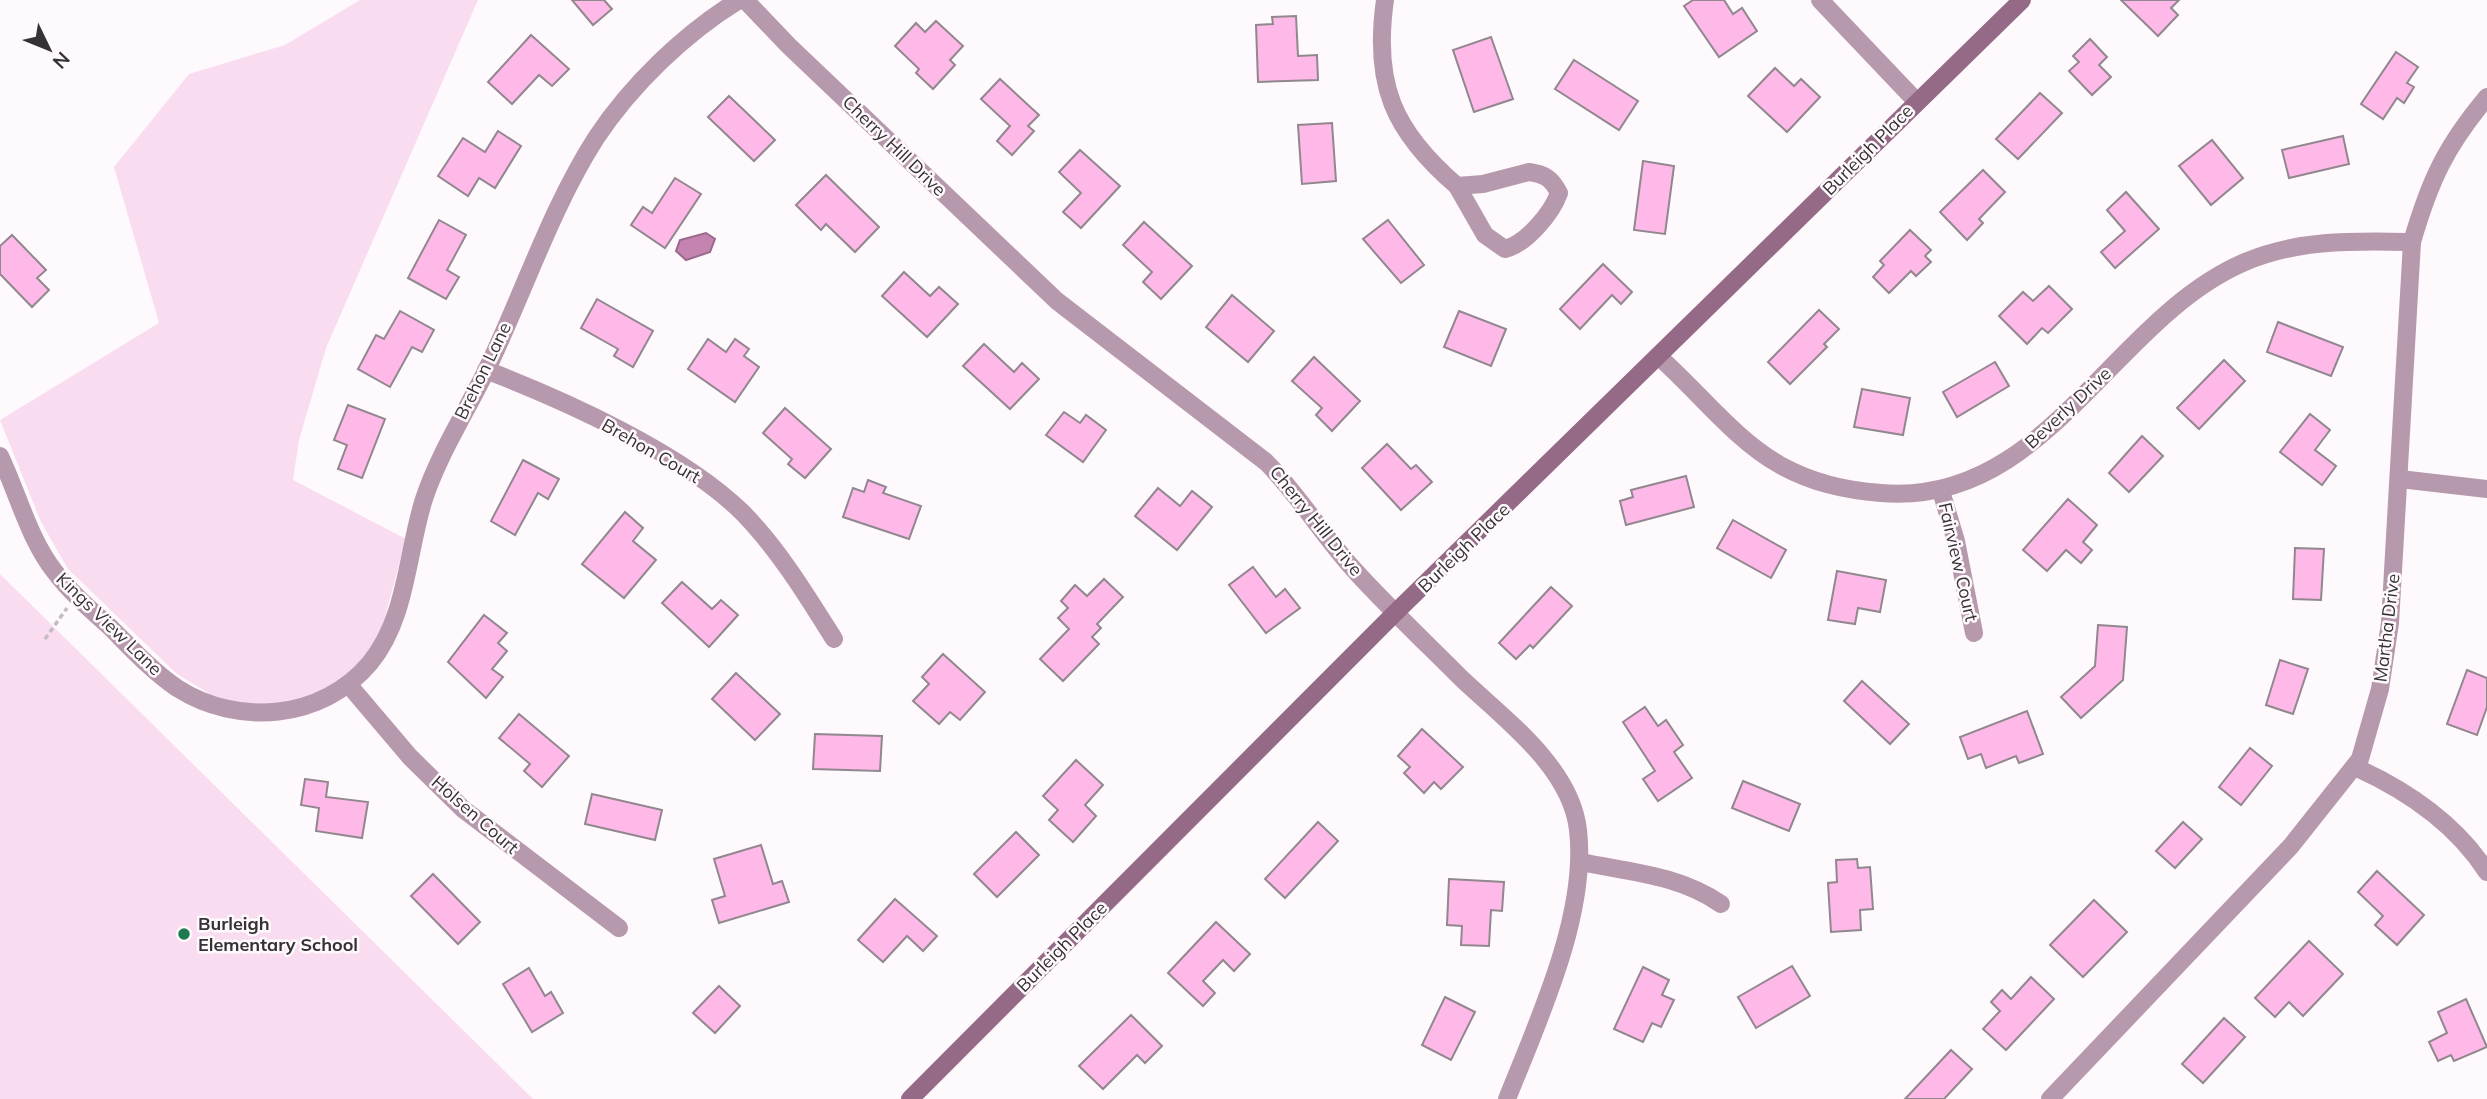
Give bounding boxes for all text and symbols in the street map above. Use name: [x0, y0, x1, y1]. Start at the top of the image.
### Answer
north arrow: [14, 14, 84, 84]
text: N: [48, 47, 75, 74]
street label: Cherry Hill Drive: [838, 90, 951, 201]
street label: Burleigh Place: [1817, 99, 1918, 200]
street label: Brehon Lane: [449, 318, 516, 423]
street label: Beverly Drive: [2020, 362, 2116, 453]
street label: Brehon Court: [598, 413, 705, 488]
street label: Cherry Hill Drive: [1265, 461, 1368, 581]
street label: Burleigh Place: [1413, 498, 1514, 597]
street label: Fairview Court: [1934, 500, 1983, 624]
street label: Kings View Lane: [52, 567, 167, 680]
street label: Martha Drive: [2368, 572, 2405, 683]
street label: Holsen Court: [427, 771, 524, 859]
street label: Burleigh Place: [1011, 896, 1112, 997]
place label: Burleigh Elementary School: [198, 912, 358, 956]
marker: Burleigh Elementary School: [176, 926, 192, 942]

